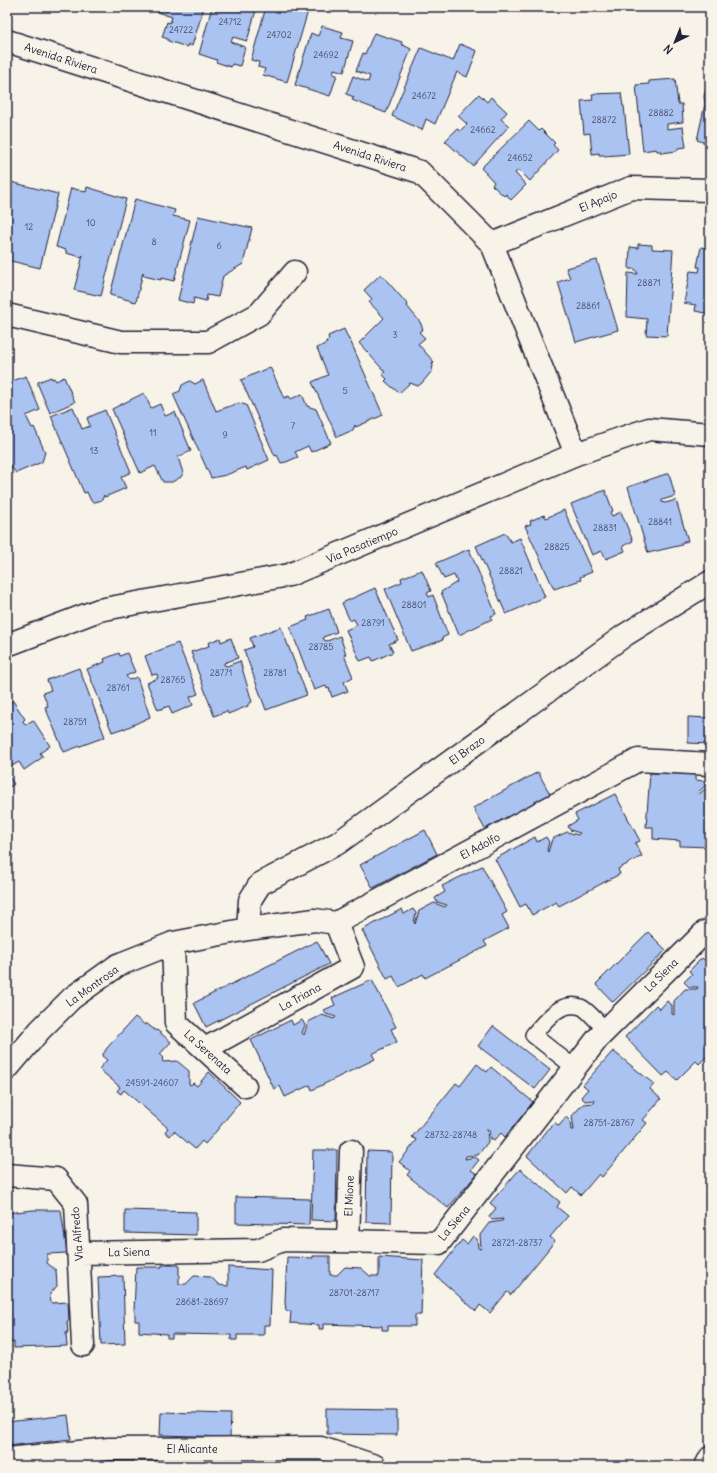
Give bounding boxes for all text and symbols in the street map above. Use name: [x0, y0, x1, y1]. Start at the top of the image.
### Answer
house number: 24712: [219, 16, 241, 27]
north arrow: [655, 22, 695, 62]
house number: 24722: [169, 24, 193, 35]
house number: 24702: [266, 29, 292, 40]
street label: Avenida Riviera: [23, 40, 99, 76]
text: N: [661, 42, 676, 57]
house number: 24692: [313, 49, 339, 60]
house number: 24672: [412, 90, 436, 101]
house number: 28882: [648, 107, 674, 118]
house number: 28872: [592, 114, 616, 125]
house number: 24662: [470, 124, 496, 135]
street label: Avenida Riviera: [332, 138, 408, 174]
house number: 24652: [507, 152, 533, 163]
street label: El Apajo: [577, 187, 619, 215]
house number: 10: [86, 217, 96, 228]
house number: 12: [25, 221, 33, 232]
house number: 8: [151, 236, 157, 247]
house number: 6: [216, 240, 222, 251]
house number: 28871: [637, 277, 661, 288]
house number: 28861: [576, 300, 600, 311]
house number: 3: [392, 329, 398, 340]
house number: 5: [342, 385, 348, 396]
house number: 7: [291, 420, 296, 431]
house number: 11: [149, 427, 157, 438]
house number: 9: [222, 429, 228, 440]
house number: 13: [90, 445, 98, 456]
house number: 28841: [648, 516, 672, 527]
house number: 28831: [593, 522, 617, 533]
street label: Via Pasatiempo: [324, 524, 400, 566]
house number: 28825: [544, 541, 570, 552]
house number: 28821: [499, 565, 523, 576]
house number: 28801: [402, 599, 426, 610]
house number: 28791: [361, 617, 385, 628]
house number: 28785: [309, 641, 333, 652]
house number: 28771: [210, 667, 232, 678]
house number: 28781: [263, 667, 287, 678]
house number: 28765: [161, 674, 185, 685]
house number: 28761: [106, 682, 130, 693]
house number: 28751: [63, 716, 87, 727]
street label: El Brazo: [446, 732, 488, 768]
street label: El Adolfo: [458, 830, 502, 862]
street label: La Siena: [641, 955, 681, 995]
street label: La Montrosa: [63, 962, 121, 1010]
street label: La Triana: [277, 980, 323, 1014]
street label: La Serenata: [181, 1027, 235, 1077]
house number: 24591-24607: [126, 1077, 179, 1088]
house number: 28751-28767: [584, 1117, 635, 1128]
house number: 28732-28748: [425, 1129, 477, 1140]
street label: El Mione: [341, 1175, 357, 1217]
street label: La Siena: [435, 1202, 473, 1244]
street label: Via Alfredo: [68, 1206, 86, 1262]
house number: 28721-28737: [492, 1237, 543, 1248]
street label: La Siena: [108, 1245, 150, 1259]
house number: 28701-28717: [329, 1287, 380, 1298]
house number: 28681-28697: [176, 1296, 229, 1307]
street label: El Alicante: [166, 1442, 218, 1456]

